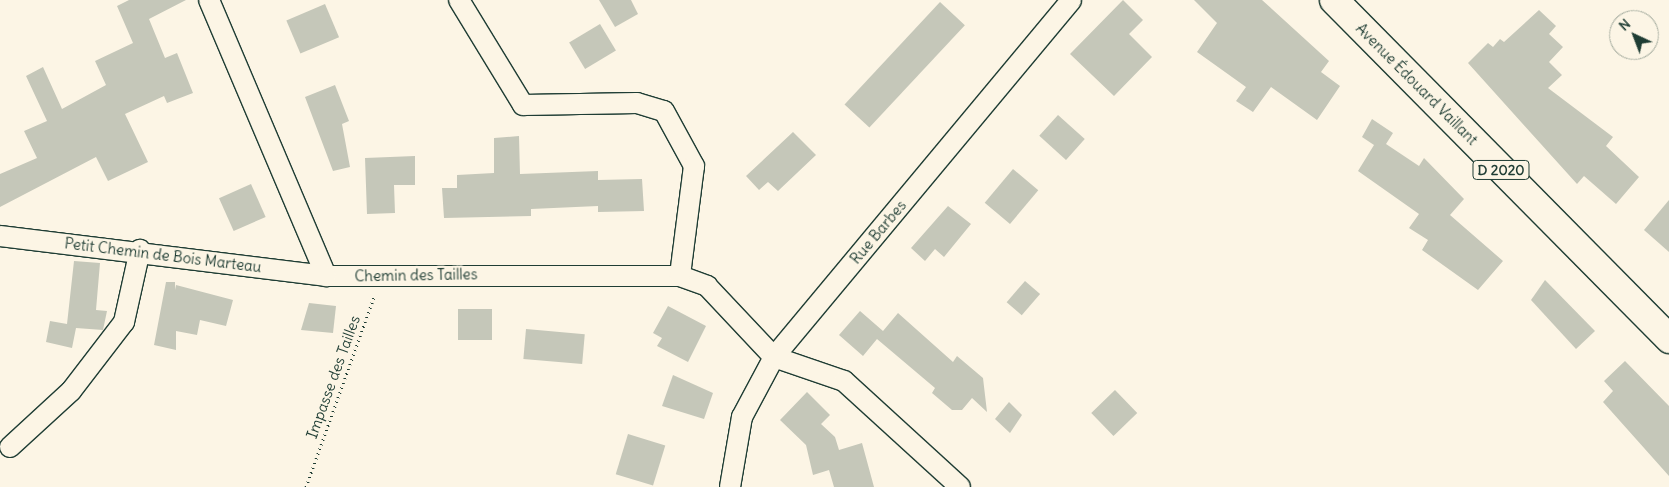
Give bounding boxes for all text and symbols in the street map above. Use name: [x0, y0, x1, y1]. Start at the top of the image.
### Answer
north arrow: [1609, 10, 1659, 60]
text: N: [1615, 15, 1634, 35]
street label: Avenue Édouard Vaillant: [1352, 19, 1482, 149]
road number: D 2020: [1472, 158, 1530, 182]
street label: Rue Barbes: [846, 197, 910, 267]
street label: Petit Chemin de Bois Marteau: [63, 234, 263, 276]
street label: Chemin des Tailles: [354, 265, 478, 285]
street label: Impasse des Tailles: [302, 313, 364, 441]

